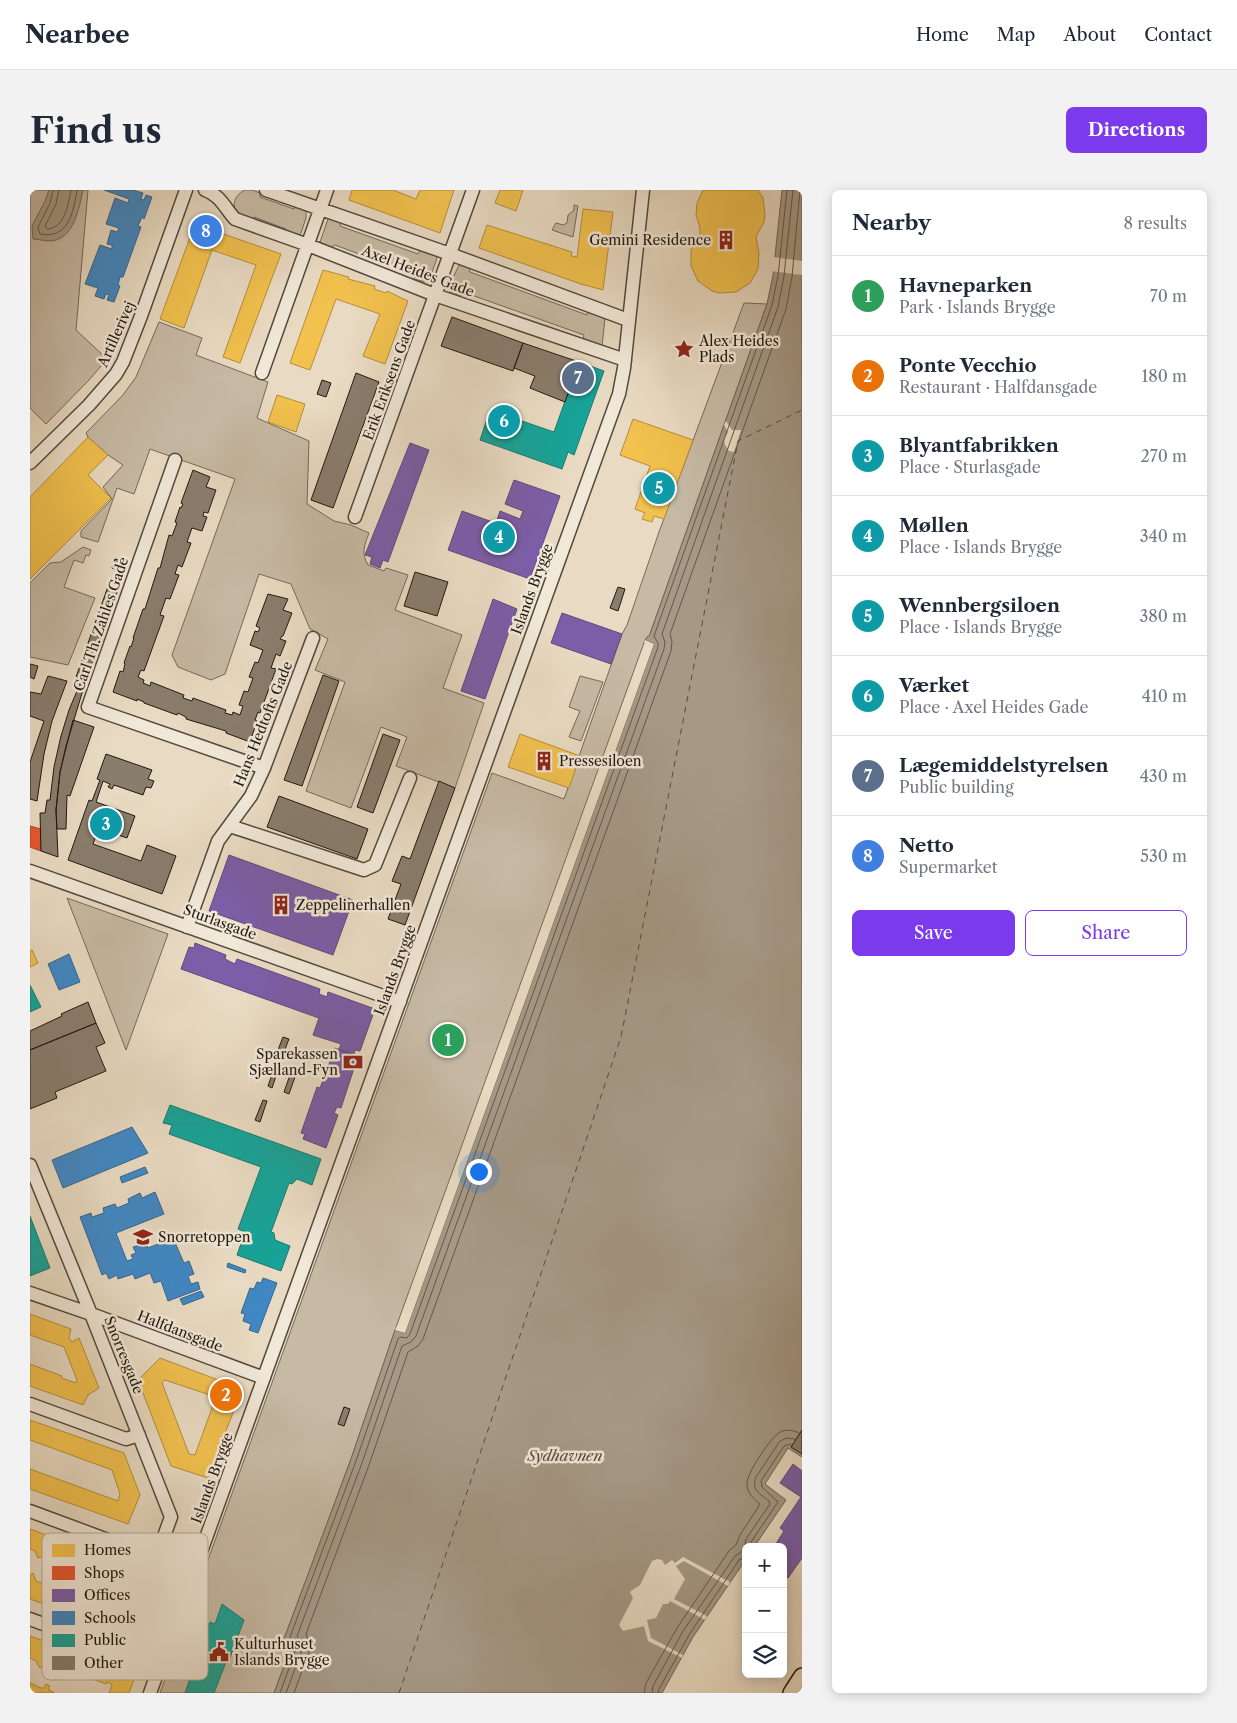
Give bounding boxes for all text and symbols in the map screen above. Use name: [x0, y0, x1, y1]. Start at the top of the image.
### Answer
text: Nearbee: [25, 20, 130, 49]
text: Home: [916, 24, 969, 46]
text: Map: [997, 24, 1035, 46]
text: About: [1063, 24, 1116, 46]
text: Contact: [1144, 24, 1212, 46]
button: Directions: [1066, 107, 1207, 153]
text: Find us: [30, 109, 162, 152]
text: Nearby: [852, 210, 931, 235]
pin: 8: [190, 212, 222, 250]
text: 8 results: [1124, 213, 1187, 233]
building icon: Gemini Residence: [715, 229, 737, 251]
place label: Gemini Residence: [589, 231, 711, 249]
street label: Axel Heides Gade: [358, 241, 477, 301]
text: Havneparken: [899, 274, 1032, 297]
text: 1: [864, 286, 872, 306]
text: 70 m: [1150, 286, 1187, 306]
text: Park · Islands Brygge: [899, 297, 1056, 317]
street label: Artillerivej: [93, 298, 139, 371]
street label: Erik Eriksens Gade: [359, 317, 419, 443]
place label: Alex Heides Plads: [698, 332, 779, 366]
place icon: Alex Heides Plads: [673, 338, 695, 360]
text: Ponte Vecchio: [899, 354, 1037, 377]
pin: 7: [562, 359, 594, 397]
text: 2: [863, 366, 873, 386]
text: 180 m: [1141, 366, 1187, 386]
text: Restaurant · Halfdansgade: [899, 377, 1097, 397]
pin: 6: [488, 402, 520, 440]
text: Blyantfabrikken: [899, 434, 1059, 457]
text: 3: [863, 446, 873, 466]
text: 270 m: [1141, 446, 1187, 466]
text: Place · Sturlasgade: [899, 457, 1041, 477]
pin: 5: [643, 469, 675, 507]
text: Møllen: [899, 514, 969, 537]
pin: 4: [483, 518, 515, 556]
text: 4: [863, 526, 873, 546]
text: 340 m: [1140, 526, 1187, 546]
text: Place · Islands Brygge: [899, 537, 1062, 557]
street label: Islands Brygge: [507, 541, 557, 637]
street label: Carl Th. Zahles Gade: [70, 554, 132, 693]
text: Wennbergsiloen: [899, 594, 1060, 617]
text: 5: [864, 606, 872, 626]
text: 380 m: [1139, 606, 1187, 626]
text: Place · Islands Brygge: [899, 617, 1062, 637]
street label: Hans Hedtofts Gade: [230, 658, 296, 789]
text: Værket: [899, 674, 969, 697]
text: 6: [863, 686, 873, 706]
text: 410 m: [1142, 686, 1187, 706]
text: Place · Axel Heides Gade: [899, 697, 1088, 717]
building icon: Pressesiloen: [533, 750, 555, 772]
place label: Pressesiloen: [559, 752, 642, 770]
text: Lægemiddelstyrelsen: [899, 754, 1109, 777]
text: 7: [864, 766, 872, 786]
text: 430 m: [1140, 766, 1187, 786]
text: Public building: [899, 777, 1014, 797]
pin: 3: [90, 805, 122, 843]
text: Netto: [899, 834, 954, 857]
text: 8: [863, 846, 873, 866]
text: 530 m: [1140, 846, 1187, 866]
text: Supermarket: [899, 857, 997, 877]
building icon: Zeppelinerhallen: [270, 894, 292, 916]
place label: Zeppelinerhallen: [296, 896, 411, 914]
street label: Sturlasgade: [181, 900, 259, 944]
button: Save: [852, 910, 1015, 956]
button: Share: [1025, 910, 1187, 956]
street label: Islands Brygge: [370, 922, 420, 1018]
pin: 1: [432, 1021, 464, 1059]
place label: Sparekassen Sjælland-Fyn: [249, 1045, 338, 1079]
bank icon: Sparekassen Sjælland-Fyn: [342, 1051, 364, 1073]
your location: [466, 1159, 492, 1185]
school or university icon: Snorretoppen: [132, 1226, 154, 1248]
place label: Snorretoppen: [158, 1228, 251, 1246]
street label: Halfdansgade: [135, 1306, 225, 1356]
street label: Snorresgade: [100, 1313, 148, 1397]
pin: 2: [210, 1376, 242, 1414]
street label: Islands Brygge: [187, 1430, 237, 1526]
water label: Sydhavnen: [527, 1446, 602, 1465]
legend: [42, 1533, 208, 1680]
text: Homes: [84, 1541, 131, 1559]
map controls: [742, 1543, 787, 1678]
button: +: [742, 1543, 787, 1588]
text: Shops: [84, 1564, 124, 1582]
text: Offices: [84, 1586, 130, 1604]
button: −: [742, 1588, 787, 1633]
text: Schools: [84, 1609, 136, 1627]
text: Public: [84, 1631, 126, 1649]
button: layers: [742, 1633, 787, 1678]
place label: Kulturhuset Islands Brygge: [234, 1635, 330, 1669]
public building icon: Kulturhuset Islands Brygge: [208, 1641, 230, 1663]
text: Other: [84, 1654, 123, 1672]

